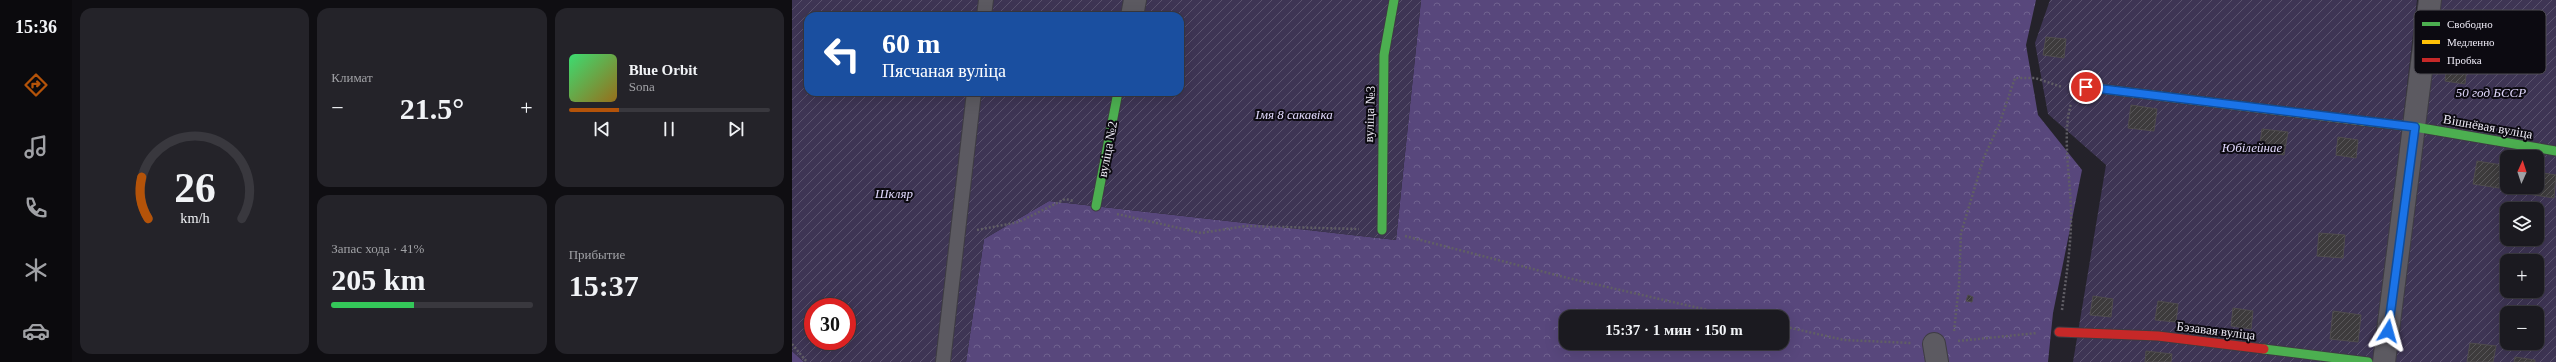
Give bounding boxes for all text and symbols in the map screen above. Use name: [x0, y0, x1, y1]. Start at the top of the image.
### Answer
legend: [2414, 10, 2546, 74]
text: 15:36: [15, 17, 57, 37]
text: Свободно: [2447, 18, 2493, 30]
icon: left: [816, 28, 868, 80]
text: 60 m: [882, 28, 940, 59]
text: Медленно: [2447, 36, 2495, 48]
text: Пробка: [2447, 54, 2482, 66]
text: Пясчаная вуліца: [882, 61, 1006, 81]
text: Blue Orbit: [629, 62, 697, 78]
text: Климат: [331, 70, 373, 85]
pin: [2069, 70, 2103, 104]
icon: directions: [22, 71, 50, 99]
icon: arrive: [2075, 76, 2097, 98]
text: Sona: [629, 79, 655, 94]
street label: вуліца №3: [1361, 85, 1378, 143]
park label: 50 год БССР: [2456, 85, 2526, 100]
text: 21.5°: [400, 92, 464, 125]
text: −: [331, 95, 344, 120]
text: +: [520, 95, 533, 120]
park label: Імя 8 сакавіка: [1254, 107, 1333, 122]
street label: Вішнёвая вуліца: [2442, 111, 2534, 142]
icon: previous: [591, 118, 613, 140]
icon: pause: [658, 118, 680, 140]
icon: next: [725, 118, 747, 140]
street label: вуліца №2: [1095, 120, 1120, 178]
icon: music: [22, 133, 50, 161]
park label: Юбілейнае: [2221, 140, 2282, 155]
north arrow: [2500, 150, 2544, 194]
map controls: [2500, 150, 2544, 350]
text: 26: [174, 165, 215, 211]
park label: Шкляр: [874, 186, 914, 201]
icon: phone: [22, 194, 50, 222]
button: layers: [2500, 202, 2544, 246]
text: km/h: [180, 210, 209, 226]
text: Запас хода · 41%: [331, 241, 424, 256]
text: Прибытие: [569, 247, 625, 262]
button: +: [2500, 254, 2544, 298]
icon: climate: [22, 256, 50, 284]
text: 205 km: [331, 263, 426, 296]
text: 15:37: [569, 269, 639, 302]
speed limit sign: 30: [804, 298, 856, 350]
button: −: [2500, 306, 2544, 350]
position arrow: [2367, 310, 2409, 352]
icon: car: [22, 317, 50, 345]
street label: Бэзавая вуліца: [2176, 318, 2256, 343]
text: 15:37 · 1 мин · 150 m: [1605, 322, 1743, 338]

